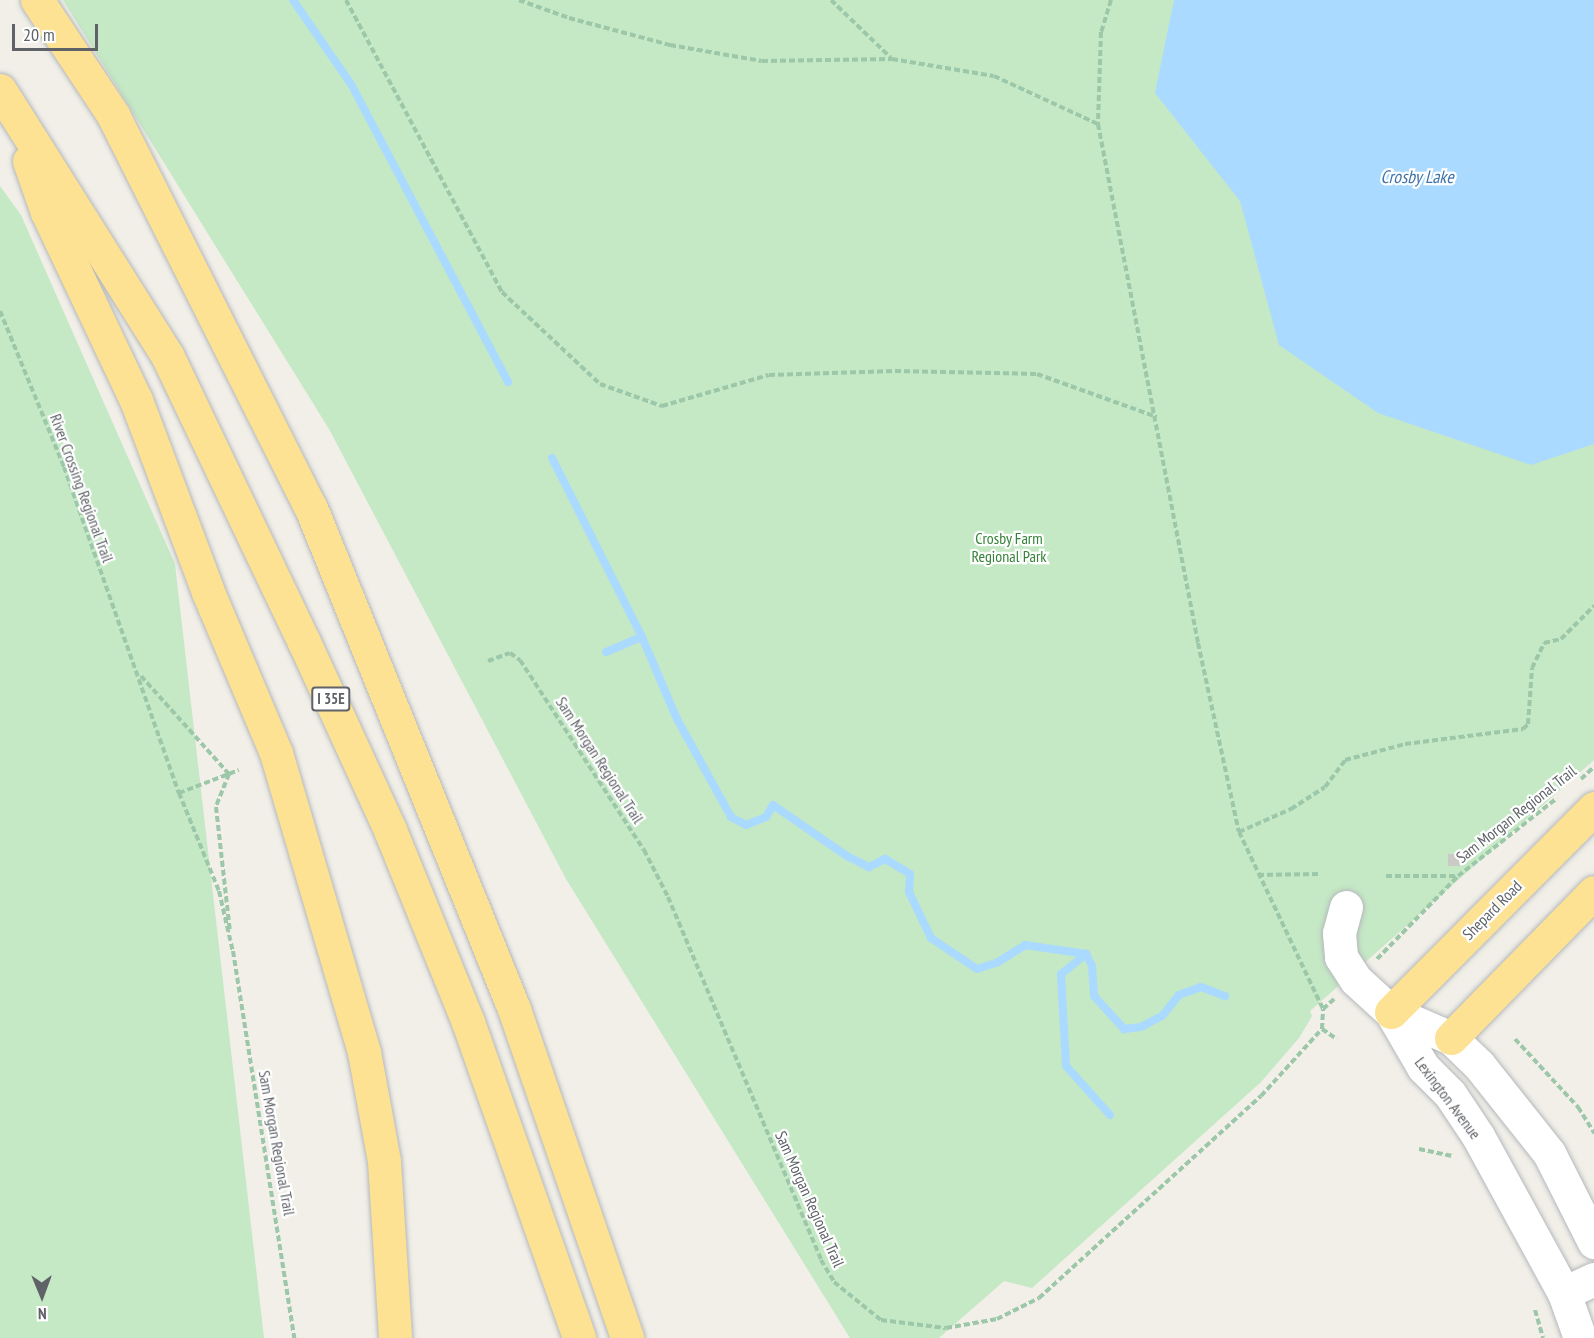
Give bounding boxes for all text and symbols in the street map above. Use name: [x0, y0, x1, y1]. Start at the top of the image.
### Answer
scale bar: [15, 12, 100, 50]
text: 20 m: [23, 23, 55, 46]
water label: Crosby Lake: [1380, 166, 1454, 188]
street label: River Crossing Regional Trail: [46, 411, 118, 565]
park label: Crosby Farm Regional Park: [971, 528, 1047, 566]
road number: I 35E: [310, 687, 352, 711]
street label: Sam Morgan Regional Trail: [552, 693, 648, 827]
street label: Sam Morgan Regional Trail: [1452, 761, 1580, 867]
street label: Shepard Road: [1458, 876, 1526, 944]
street label: Lexington Avenue: [1411, 1053, 1485, 1143]
street label: Sam Morgan Regional Trail: [255, 1069, 299, 1217]
street label: Sam Morgan Regional Trail: [771, 1128, 849, 1270]
north arrow: [12, 1266, 72, 1326]
text: N: [38, 1304, 47, 1324]

